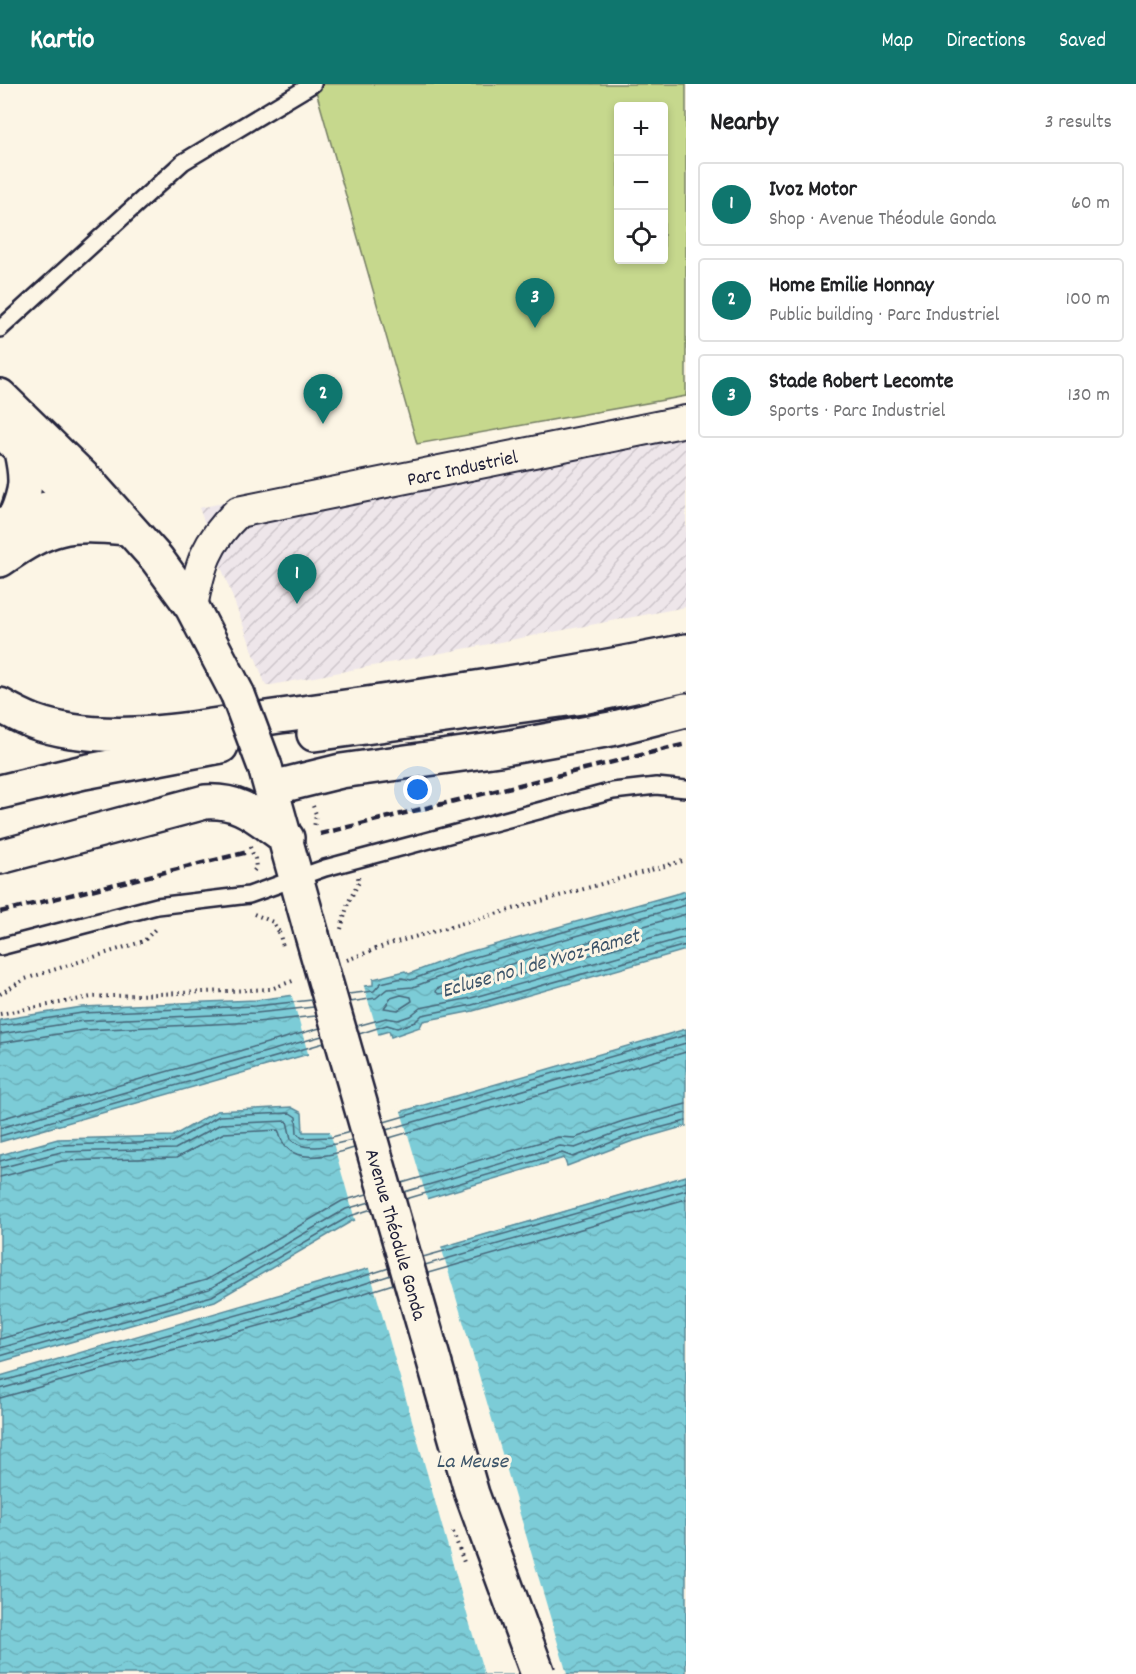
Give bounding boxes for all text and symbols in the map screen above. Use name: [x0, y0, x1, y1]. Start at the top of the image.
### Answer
text: Kartio: [30, 22, 94, 62]
text: Map: [882, 27, 913, 57]
text: Directions: [946, 27, 1026, 57]
text: Saved: [1059, 27, 1106, 57]
map controls: [614, 102, 668, 264]
button: +: [614, 102, 668, 156]
text: Nearby: [710, 105, 778, 142]
text: 3 results: [1045, 109, 1112, 137]
button: −: [614, 156, 668, 210]
text: Ivoz Motor: [769, 175, 857, 206]
text: 1: [729, 190, 734, 218]
text: 60 m: [1071, 190, 1110, 218]
text: Shop · Avenue Théodule Gonda: [769, 206, 996, 234]
button: locate: [614, 210, 668, 264]
text: Home Emilie Honnay: [769, 271, 934, 302]
pin: 3: [516, 278, 554, 328]
text: 2: [727, 286, 736, 314]
text: 100 m: [1066, 286, 1110, 314]
text: Public building · Parc Industriel: [769, 302, 999, 330]
text: Stade Robert Lecomte: [769, 367, 953, 398]
pin: 2: [304, 374, 342, 424]
text: 3: [727, 382, 736, 410]
text: 130 m: [1068, 382, 1110, 410]
text: Sports · Parc Industriel: [769, 398, 945, 426]
street label: Parc Industriel: [405, 445, 521, 495]
pin: 1: [278, 554, 316, 604]
your location: [403, 775, 432, 804]
water label: Ecluse no 1 de Yvoz-Ramet: [438, 922, 645, 1007]
street label: Avenue Théodule Gonda: [356, 1146, 432, 1324]
water label: La Meuse: [436, 1448, 510, 1478]

